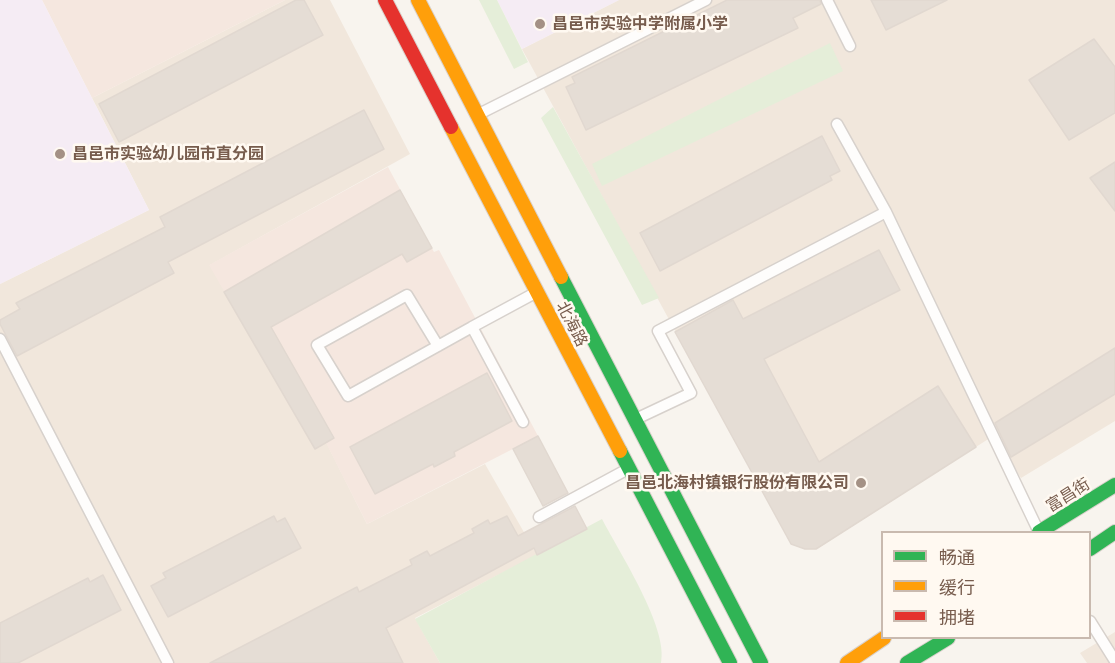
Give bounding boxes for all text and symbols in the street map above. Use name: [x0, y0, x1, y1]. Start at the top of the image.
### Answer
place label: 昌邑市实验中学附属小学: [552, 14, 728, 34]
marker: 昌邑市实验中学附属小学: [533, 17, 547, 31]
place label: 昌邑市实验幼儿园市直分园: [72, 144, 264, 164]
marker: 昌邑市实验幼儿园市直分园: [53, 147, 67, 161]
street label: 北海路: [553, 298, 591, 350]
place label: 昌邑北海村镇银行股份有限公司: [625, 473, 849, 493]
street label: 富昌街: [1043, 474, 1093, 516]
marker: 昌邑北海村镇银行股份有限公司: [854, 476, 868, 490]
legend: [881, 531, 1091, 639]
text: 畅通: [939, 546, 975, 568]
text: 缓行: [939, 576, 975, 598]
text: 拥堵: [939, 606, 975, 628]

